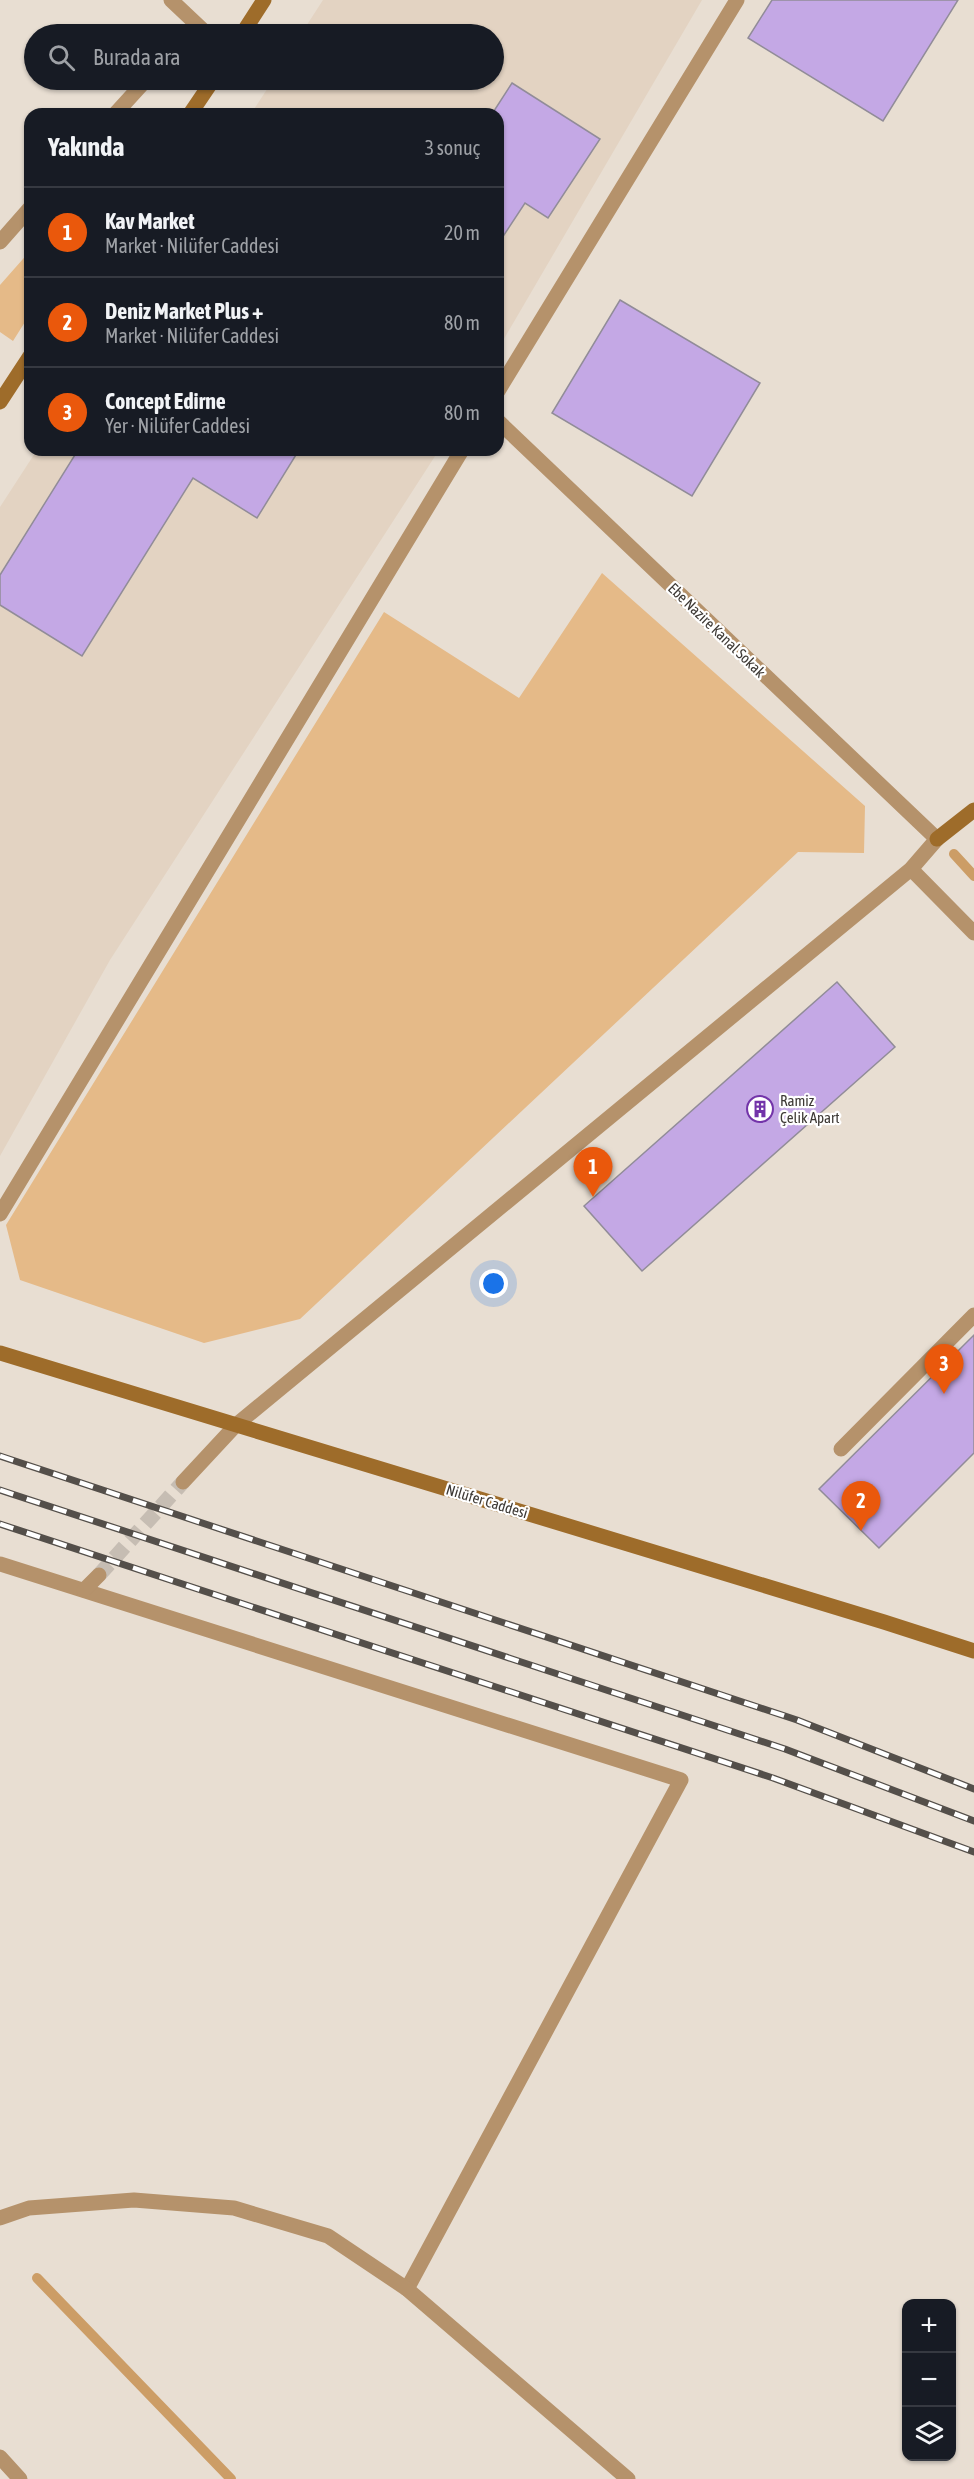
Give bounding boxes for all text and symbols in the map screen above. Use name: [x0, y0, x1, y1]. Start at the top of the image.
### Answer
search box: [24, 24, 504, 90]
icon: search: [45, 41, 78, 74]
text: Burada ara: [93, 44, 181, 70]
text: Yakında: [48, 132, 124, 162]
text: 3 sonuç: [425, 136, 480, 159]
text: Kav Market: [105, 208, 195, 234]
text: 1: [63, 221, 72, 244]
text: 20 m: [444, 221, 480, 244]
text: Market · Nilüfer Caddesi: [105, 234, 279, 257]
text: Deniz Market Plus +: [105, 298, 263, 324]
text: 2: [63, 311, 72, 334]
text: 80 m: [444, 311, 480, 334]
text: Market · Nilüfer Caddesi: [105, 324, 279, 347]
text: Concept Edirne: [105, 388, 226, 414]
text: 3: [63, 401, 72, 424]
text: 80 m: [444, 401, 480, 424]
text: Yer · Nilüfer Caddesi: [105, 414, 250, 437]
street label: Ebe Nazire Kanal Sokak: [665, 579, 769, 681]
place label: Ramiz Çelik Apart: [780, 1092, 840, 1126]
building icon: Ramiz Çelik Apart: [745, 1094, 775, 1124]
pin: 1: [574, 1148, 612, 1197]
your location: [479, 1269, 508, 1298]
pin: 3: [924, 1344, 964, 1394]
street label: Nilüfer Caddesi: [444, 1481, 530, 1521]
pin: 2: [842, 1482, 880, 1531]
map controls: [902, 2299, 956, 2461]
button: +: [902, 2299, 956, 2353]
button: −: [902, 2353, 956, 2407]
button: layers: [902, 2407, 956, 2461]

